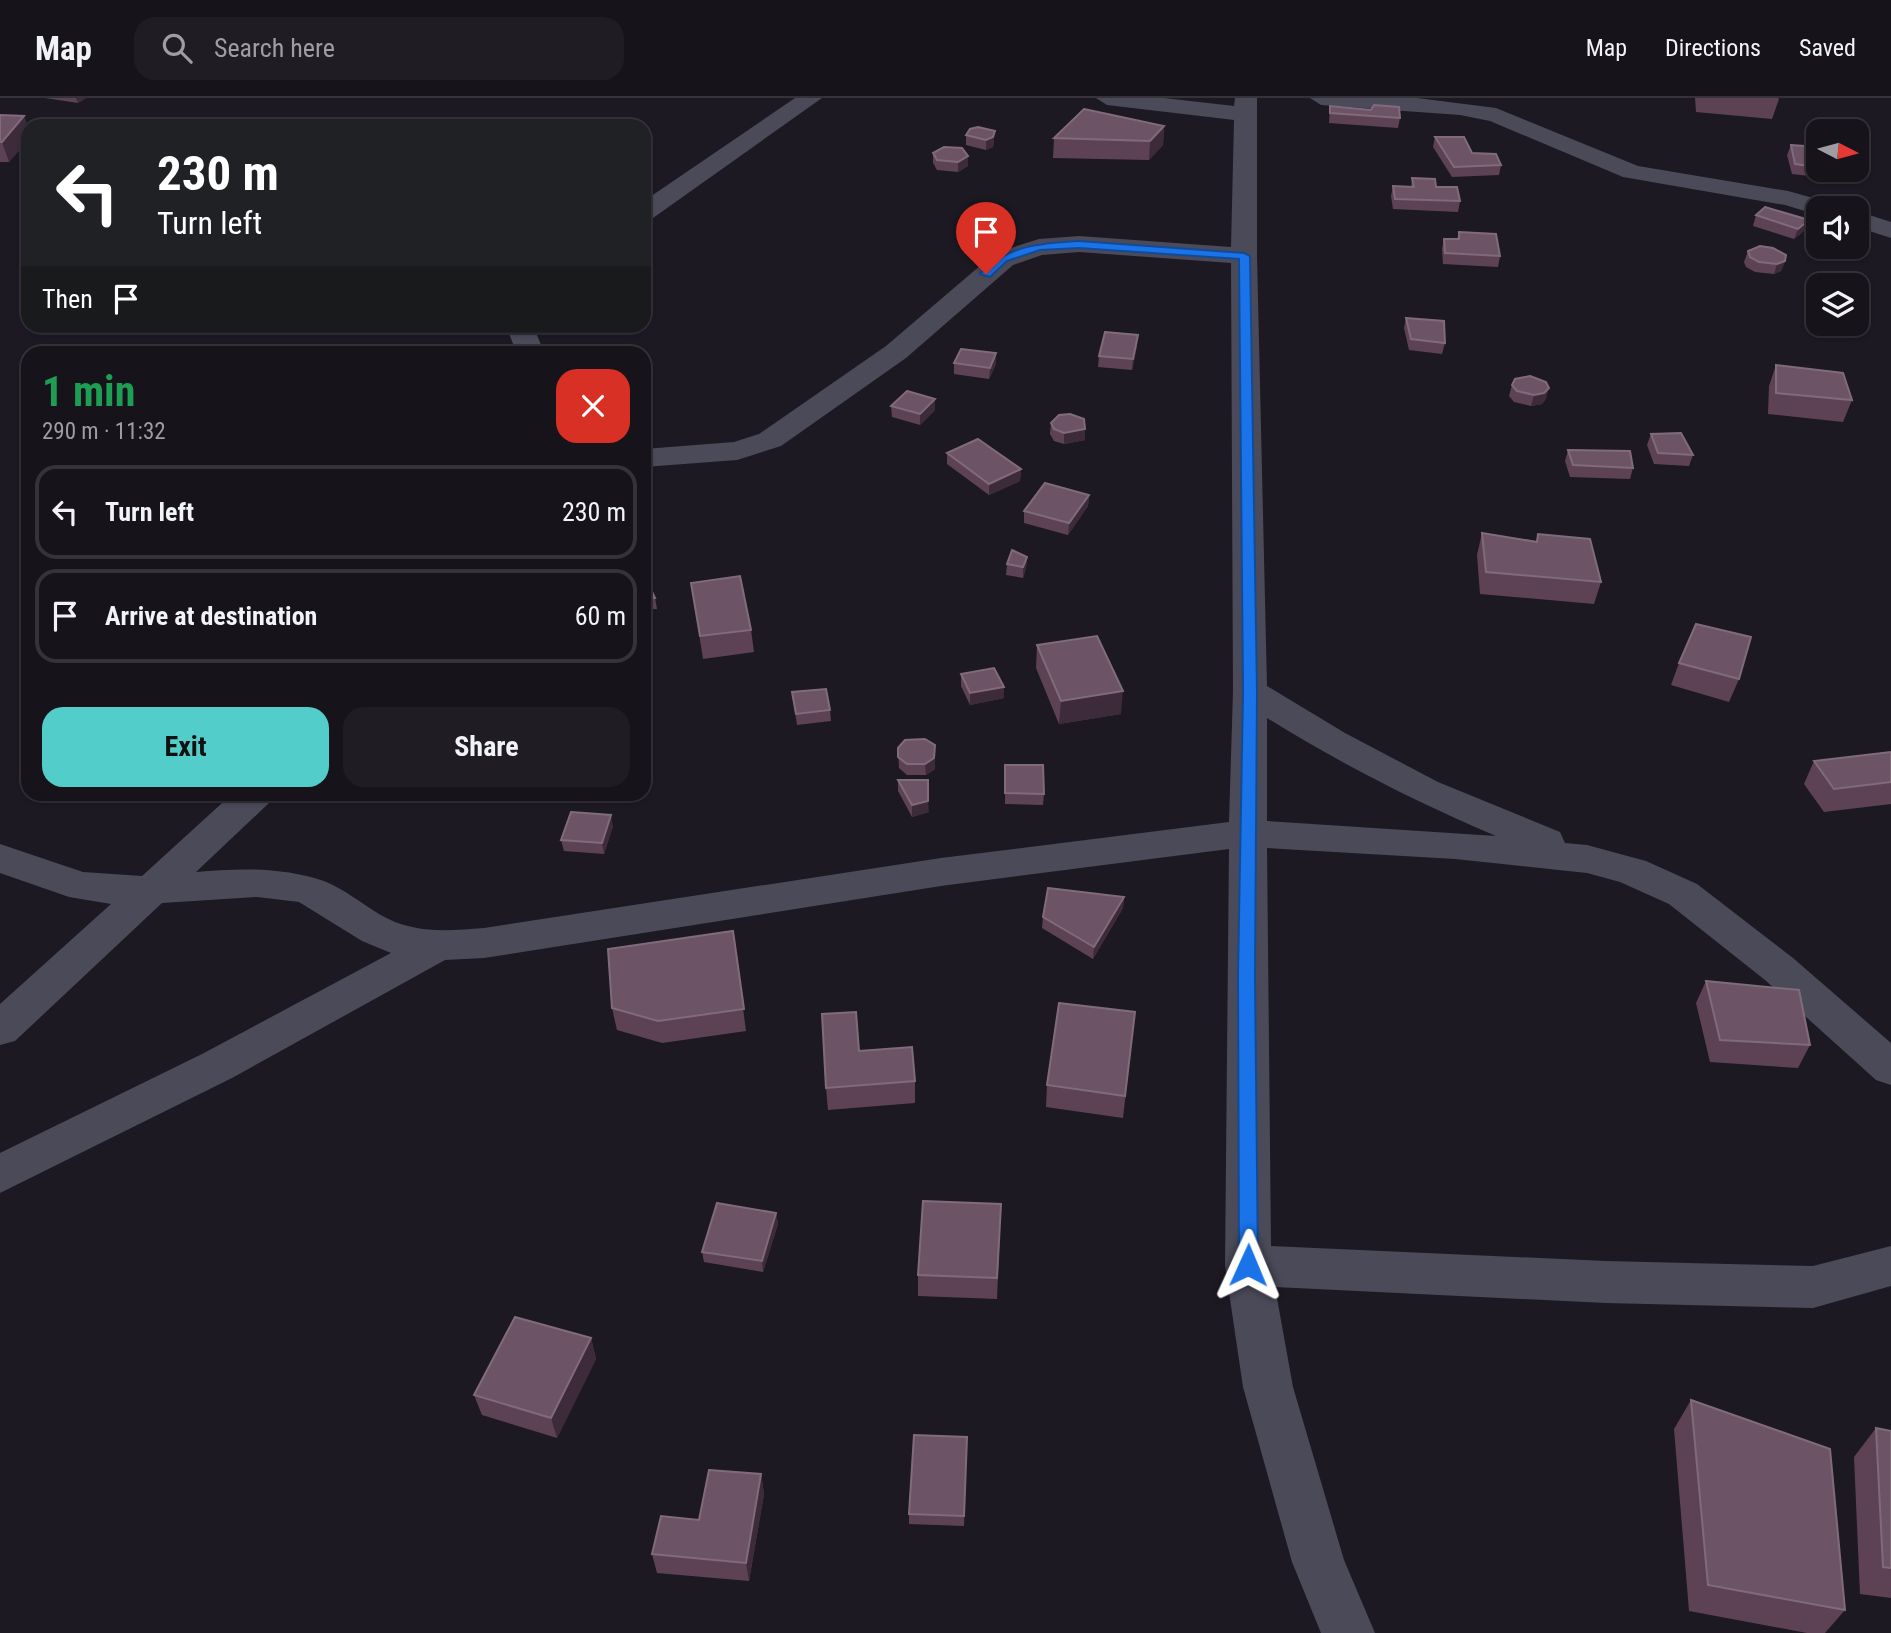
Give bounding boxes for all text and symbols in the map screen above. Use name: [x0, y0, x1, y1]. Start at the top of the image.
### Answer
search box: [134, 17, 624, 80]
text: Map: [35, 29, 92, 68]
icon: search: [158, 29, 196, 67]
text: Search here: [214, 33, 335, 63]
text: Map: [1586, 34, 1627, 62]
text: Directions: [1665, 34, 1761, 62]
text: Saved: [1799, 34, 1856, 62]
north arrow: [1806, 119, 1869, 182]
map controls: [1806, 119, 1869, 336]
text: 230 m: [157, 145, 279, 202]
icon: left: [42, 147, 133, 238]
button: sound: [1806, 196, 1869, 259]
pin: [956, 202, 1016, 274]
text: Turn left: [157, 204, 262, 242]
icon: arrive: [967, 213, 1005, 251]
button: layers: [1806, 273, 1869, 336]
icon: arrive: [107, 280, 145, 318]
text: Then: [42, 284, 93, 314]
text: 1 min: [42, 367, 135, 416]
button: close: [556, 369, 630, 443]
text: 290 m · 11:32: [42, 418, 166, 445]
icon: left: [46, 493, 84, 531]
text: Turn left: [105, 497, 194, 527]
text: 230 m: [562, 497, 626, 527]
icon: arrive: [46, 597, 84, 635]
text: Arrive at destination: [105, 601, 317, 631]
text: 60 m: [575, 601, 626, 631]
button: Exit: [42, 707, 329, 787]
button: Share: [343, 707, 630, 787]
position arrow: [1211, 1228, 1285, 1302]

